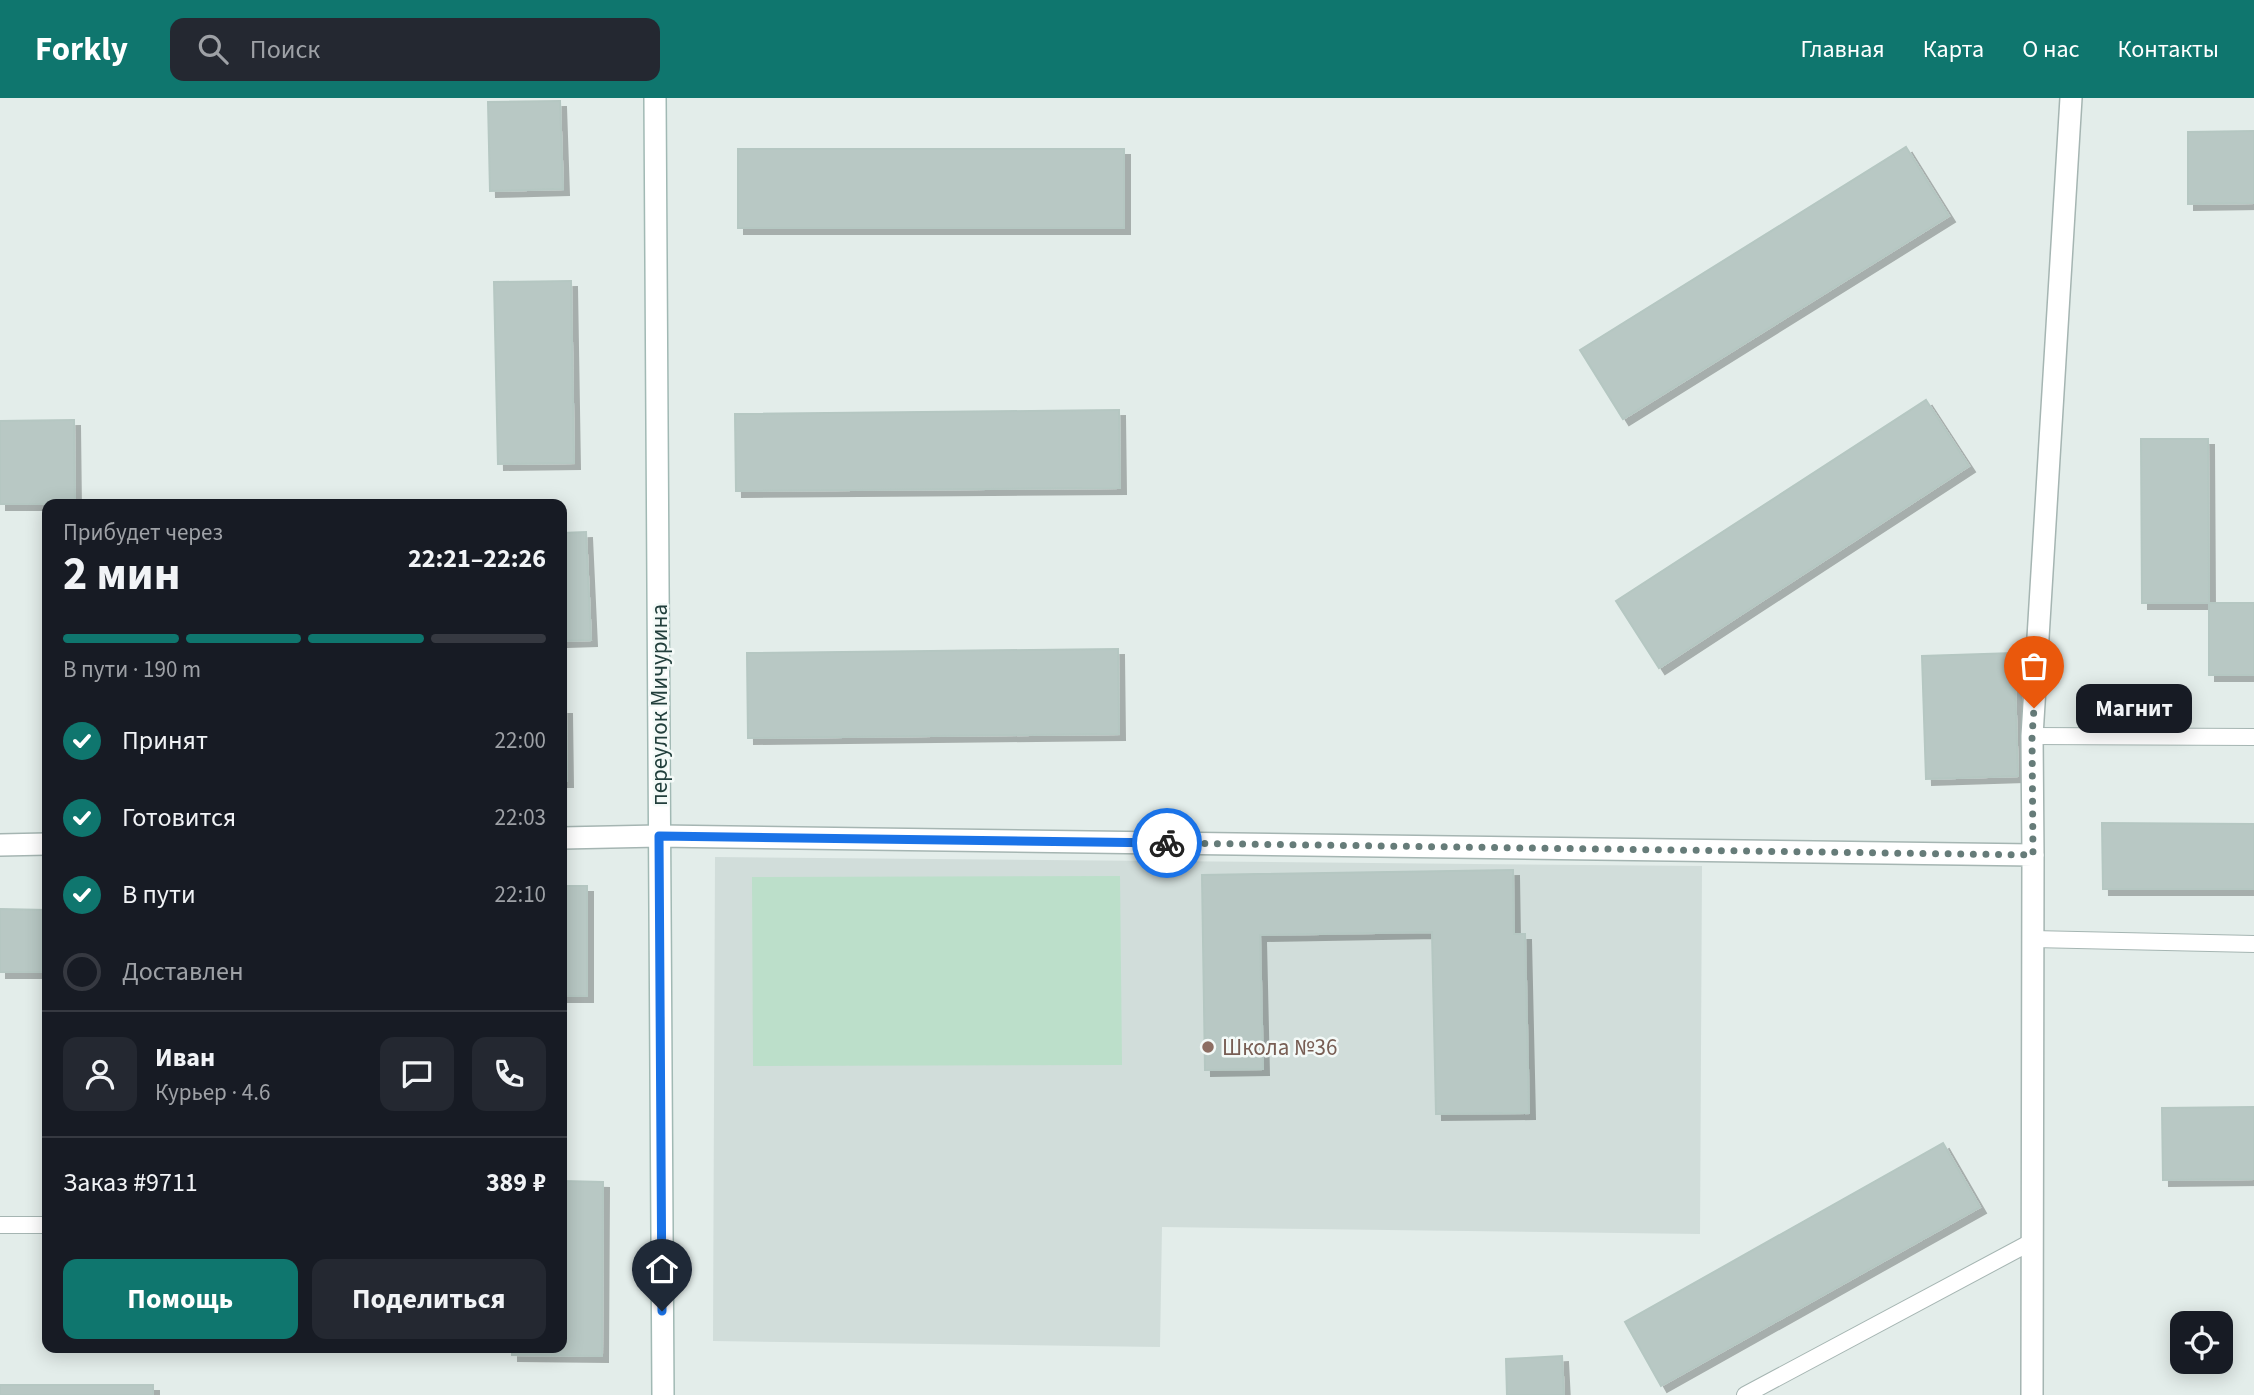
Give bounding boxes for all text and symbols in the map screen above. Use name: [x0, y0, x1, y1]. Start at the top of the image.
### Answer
search box: [170, 18, 660, 81]
text: Forkly: [35, 26, 128, 73]
icon: search: [194, 30, 232, 68]
text: Поиск: [250, 31, 320, 68]
text: Главная: [1800, 32, 1885, 67]
text: Карта: [1923, 32, 1984, 67]
text: О нас: [2022, 32, 2079, 67]
text: Контакты: [2117, 32, 2219, 67]
text: Прибудет через: [63, 516, 223, 549]
text: 22:21–22:26: [408, 540, 546, 577]
text: 2 мин: [63, 542, 180, 607]
street label: переулок Мичурина: [643, 604, 676, 806]
pin: [2004, 636, 2064, 708]
icon: bag: [2015, 647, 2053, 685]
text: В пути · 190 m: [63, 653, 201, 686]
callout: Магнит: [2076, 684, 2192, 732]
text: Магнит: [2095, 692, 2173, 725]
icon: check: [63, 722, 101, 760]
text: Принят: [122, 722, 208, 759]
text: 22:00: [495, 724, 546, 757]
icon: check: [63, 799, 101, 837]
text: Готовится: [122, 799, 236, 836]
text: 22:03: [495, 801, 546, 834]
courier: [1132, 808, 1202, 878]
icon: bike: [1148, 824, 1186, 862]
icon: check: [63, 876, 101, 914]
text: В пути: [122, 876, 196, 913]
text: 22:10: [495, 878, 546, 911]
text: Доставлен: [122, 953, 244, 990]
place label: Школа №36: [1222, 1031, 1337, 1064]
button: person: [63, 1037, 137, 1111]
button: chat: [380, 1037, 454, 1111]
button: phone: [472, 1037, 546, 1111]
text: Иван: [155, 1039, 215, 1076]
marker: Школа №36: [1200, 1039, 1216, 1055]
text: Курьер · 4.6: [155, 1076, 270, 1109]
text: Заказ #9711: [63, 1164, 198, 1201]
text: 389 ₽: [486, 1164, 546, 1201]
pin: [632, 1239, 692, 1311]
icon: home: [643, 1250, 681, 1288]
button: Помощь: [63, 1259, 298, 1339]
button: Поделиться: [312, 1259, 546, 1339]
map controls: [2170, 1311, 2233, 1374]
button: locate: [2170, 1311, 2233, 1374]

